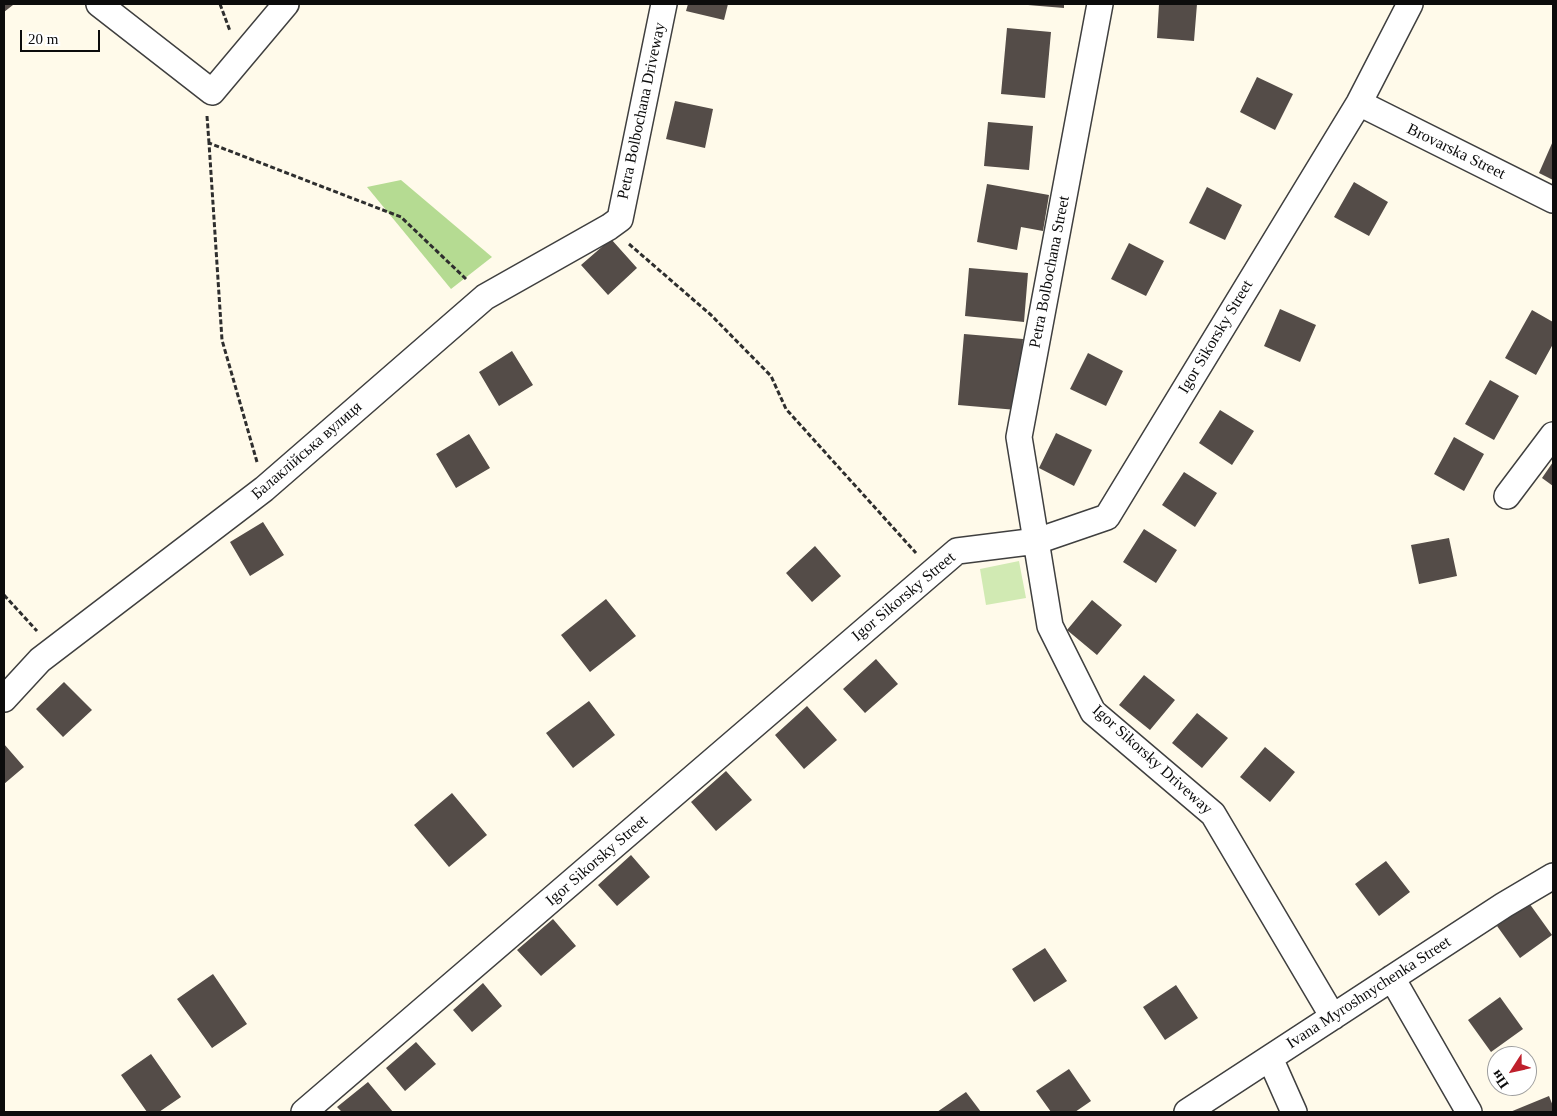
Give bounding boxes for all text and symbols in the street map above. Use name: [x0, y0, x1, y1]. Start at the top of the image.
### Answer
scale bar: [22, 20, 102, 52]
street label: Petra Bolbochana Driveway: [614, 21, 670, 201]
text: 20 m: [28, 31, 58, 47]
street label: Brovarska Street: [1404, 120, 1508, 184]
street label: Petra Bolbochana Street: [1026, 194, 1074, 350]
street label: Igor Sikorsky Street: [1175, 277, 1257, 397]
street label: Балаклійська вулиця: [248, 398, 366, 504]
street label: Igor Sikorsky Street: [848, 548, 960, 646]
street label: Igor Sikorsky Driveway: [1088, 701, 1216, 819]
street label: Igor Sikorsky Street: [542, 811, 652, 911]
street label: Ivana Myroshnychenka Street: [1283, 933, 1455, 1053]
north arrow: [1487, 1046, 1537, 1096]
text: Пн: [1489, 1067, 1512, 1091]

